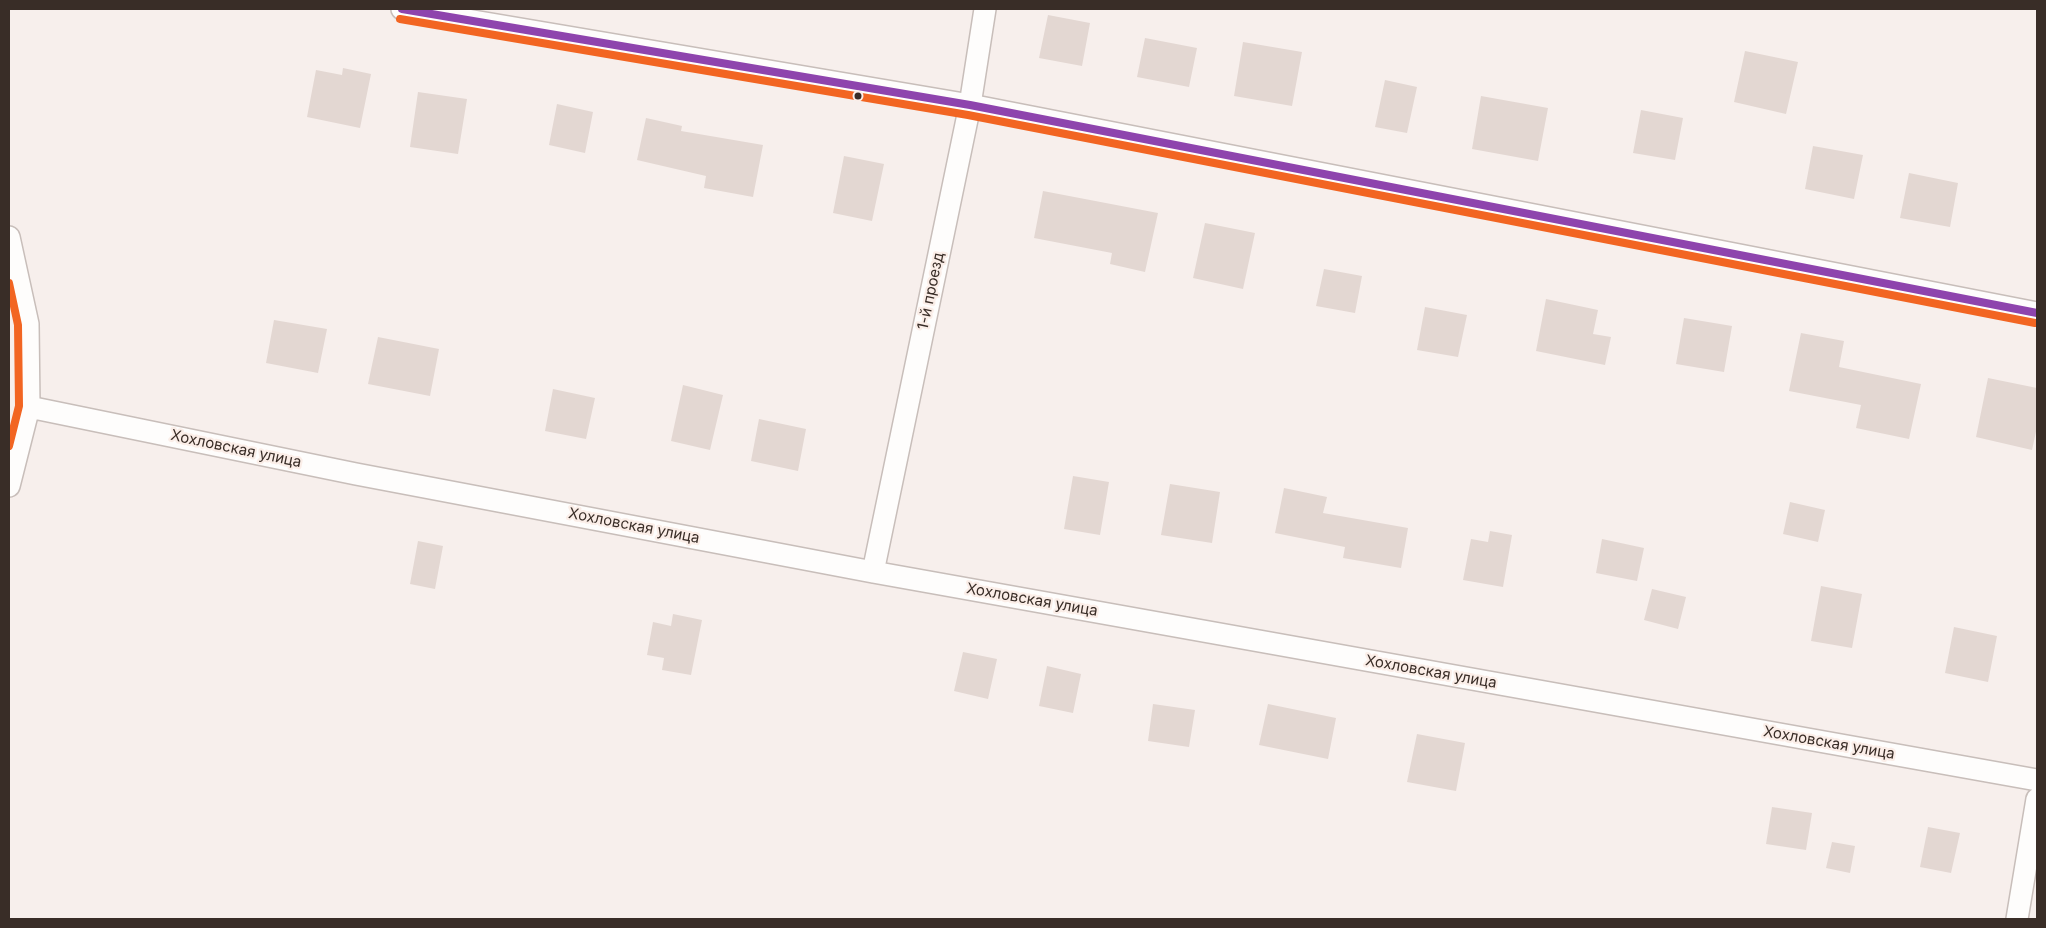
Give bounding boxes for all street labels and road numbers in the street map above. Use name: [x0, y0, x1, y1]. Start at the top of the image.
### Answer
street label: 1-й проезд: [914, 251, 948, 331]
street label: Хохловская улица: [169, 426, 303, 472]
street label: Хохловская улица: [567, 504, 701, 548]
street label: Хохловская улица: [965, 580, 1099, 620]
street label: Хохловская улица: [1364, 652, 1498, 692]
street label: Хохловская улица: [1762, 723, 1896, 763]

